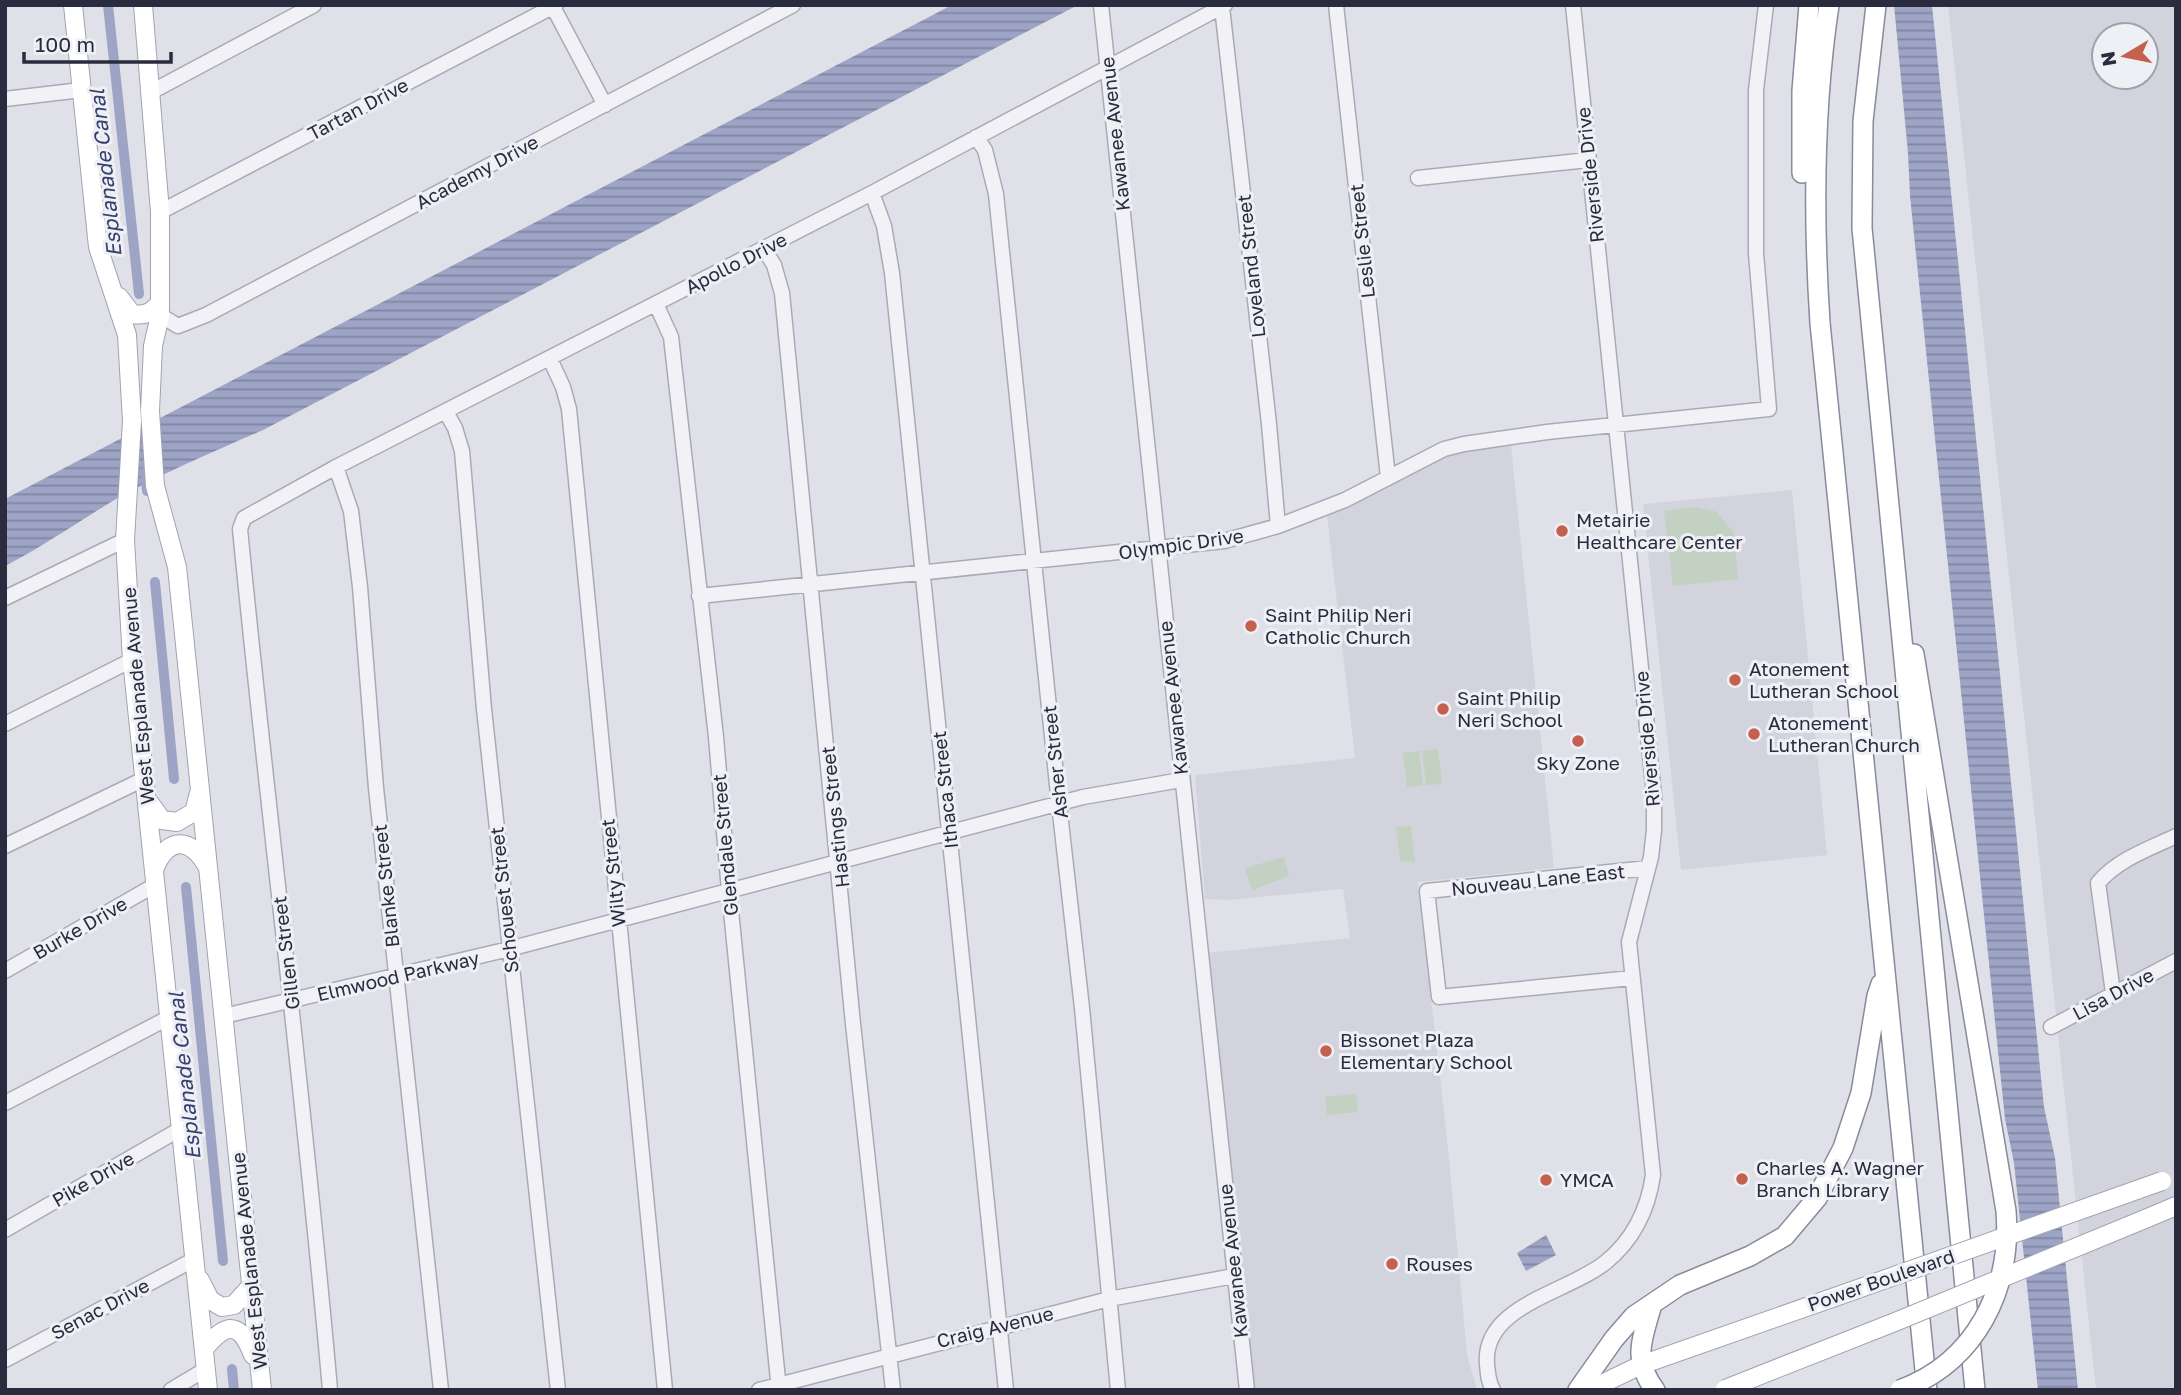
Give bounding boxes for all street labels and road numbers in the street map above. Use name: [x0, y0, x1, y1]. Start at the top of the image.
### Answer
street label: Kawanee Avenue: [1095, 56, 1134, 212]
street label: Tartan Drive: [304, 72, 412, 145]
street label: Riverside Drive: [1571, 106, 1608, 244]
street label: Academy Drive: [412, 130, 542, 213]
street label: Leslie Street: [1344, 183, 1379, 299]
street label: Loveland Street: [1232, 193, 1269, 339]
street label: Apollo Drive: [681, 227, 790, 298]
street label: Olympic Drive: [1117, 523, 1245, 564]
street label: West Esplanade Avenue: [117, 586, 158, 806]
street label: Kawanee Avenue: [1153, 620, 1192, 776]
street label: Riverside Drive: [1629, 670, 1664, 808]
street label: Asher Street: [1037, 704, 1072, 820]
street label: Ithaca Street: [927, 730, 962, 850]
street label: Hastings Street: [816, 745, 853, 889]
street label: Glendale Street: [707, 773, 742, 917]
street label: Wilty Street: [595, 818, 630, 928]
street label: Blanke Street: [368, 823, 403, 949]
street label: Schouest Street: [484, 826, 523, 974]
street label: Nouveau Lane East: [1450, 859, 1626, 900]
street label: Burke Drive: [29, 891, 131, 964]
street label: Gillen Street: [267, 895, 304, 1011]
street label: Elmwood Parkway: [314, 946, 482, 1005]
street label: Lisa Drive: [2068, 963, 2157, 1025]
street label: Pike Drive: [48, 1146, 138, 1211]
street label: West Esplanade Avenue: [226, 1151, 271, 1371]
street label: Kawanee Avenue: [1213, 1183, 1252, 1339]
street label: Power Boulevard: [1804, 1244, 1957, 1315]
street label: Senac Drive: [47, 1273, 153, 1344]
street label: Craig Avenue: [934, 1301, 1056, 1352]

